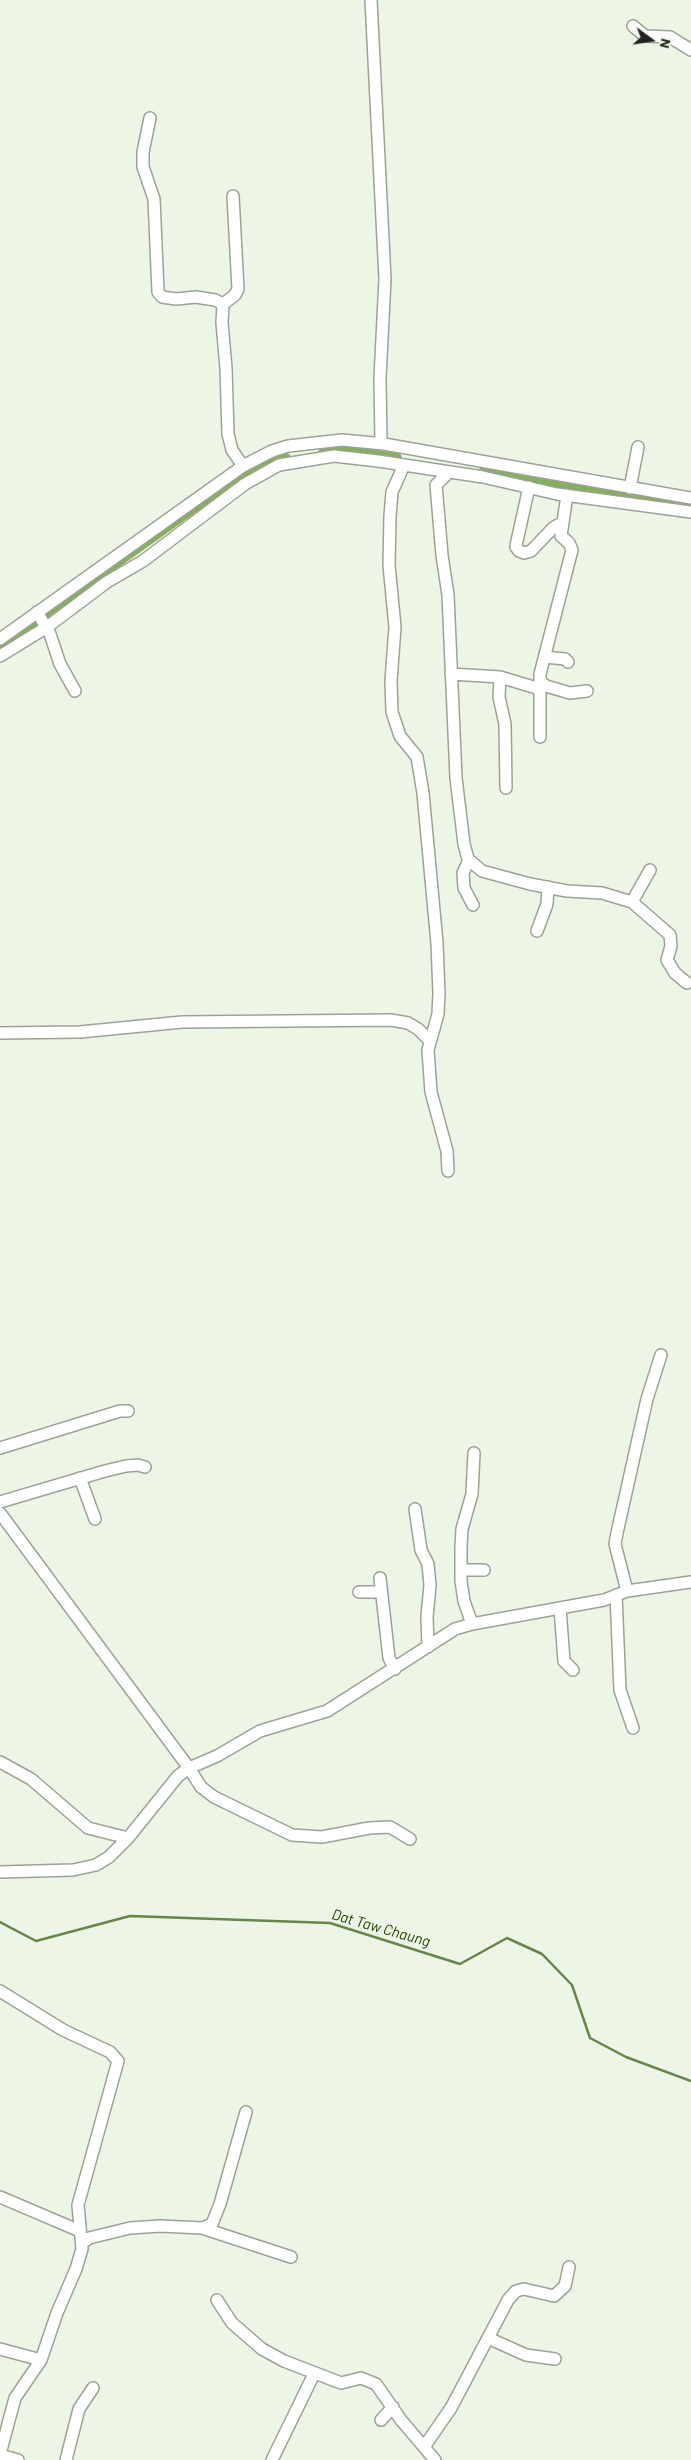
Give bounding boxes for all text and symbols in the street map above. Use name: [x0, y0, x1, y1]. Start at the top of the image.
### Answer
north arrow: [626, 15, 676, 65]
text: N: [657, 37, 675, 50]
water label: Dat Taw Chaung: [330, 1905, 432, 1951]

